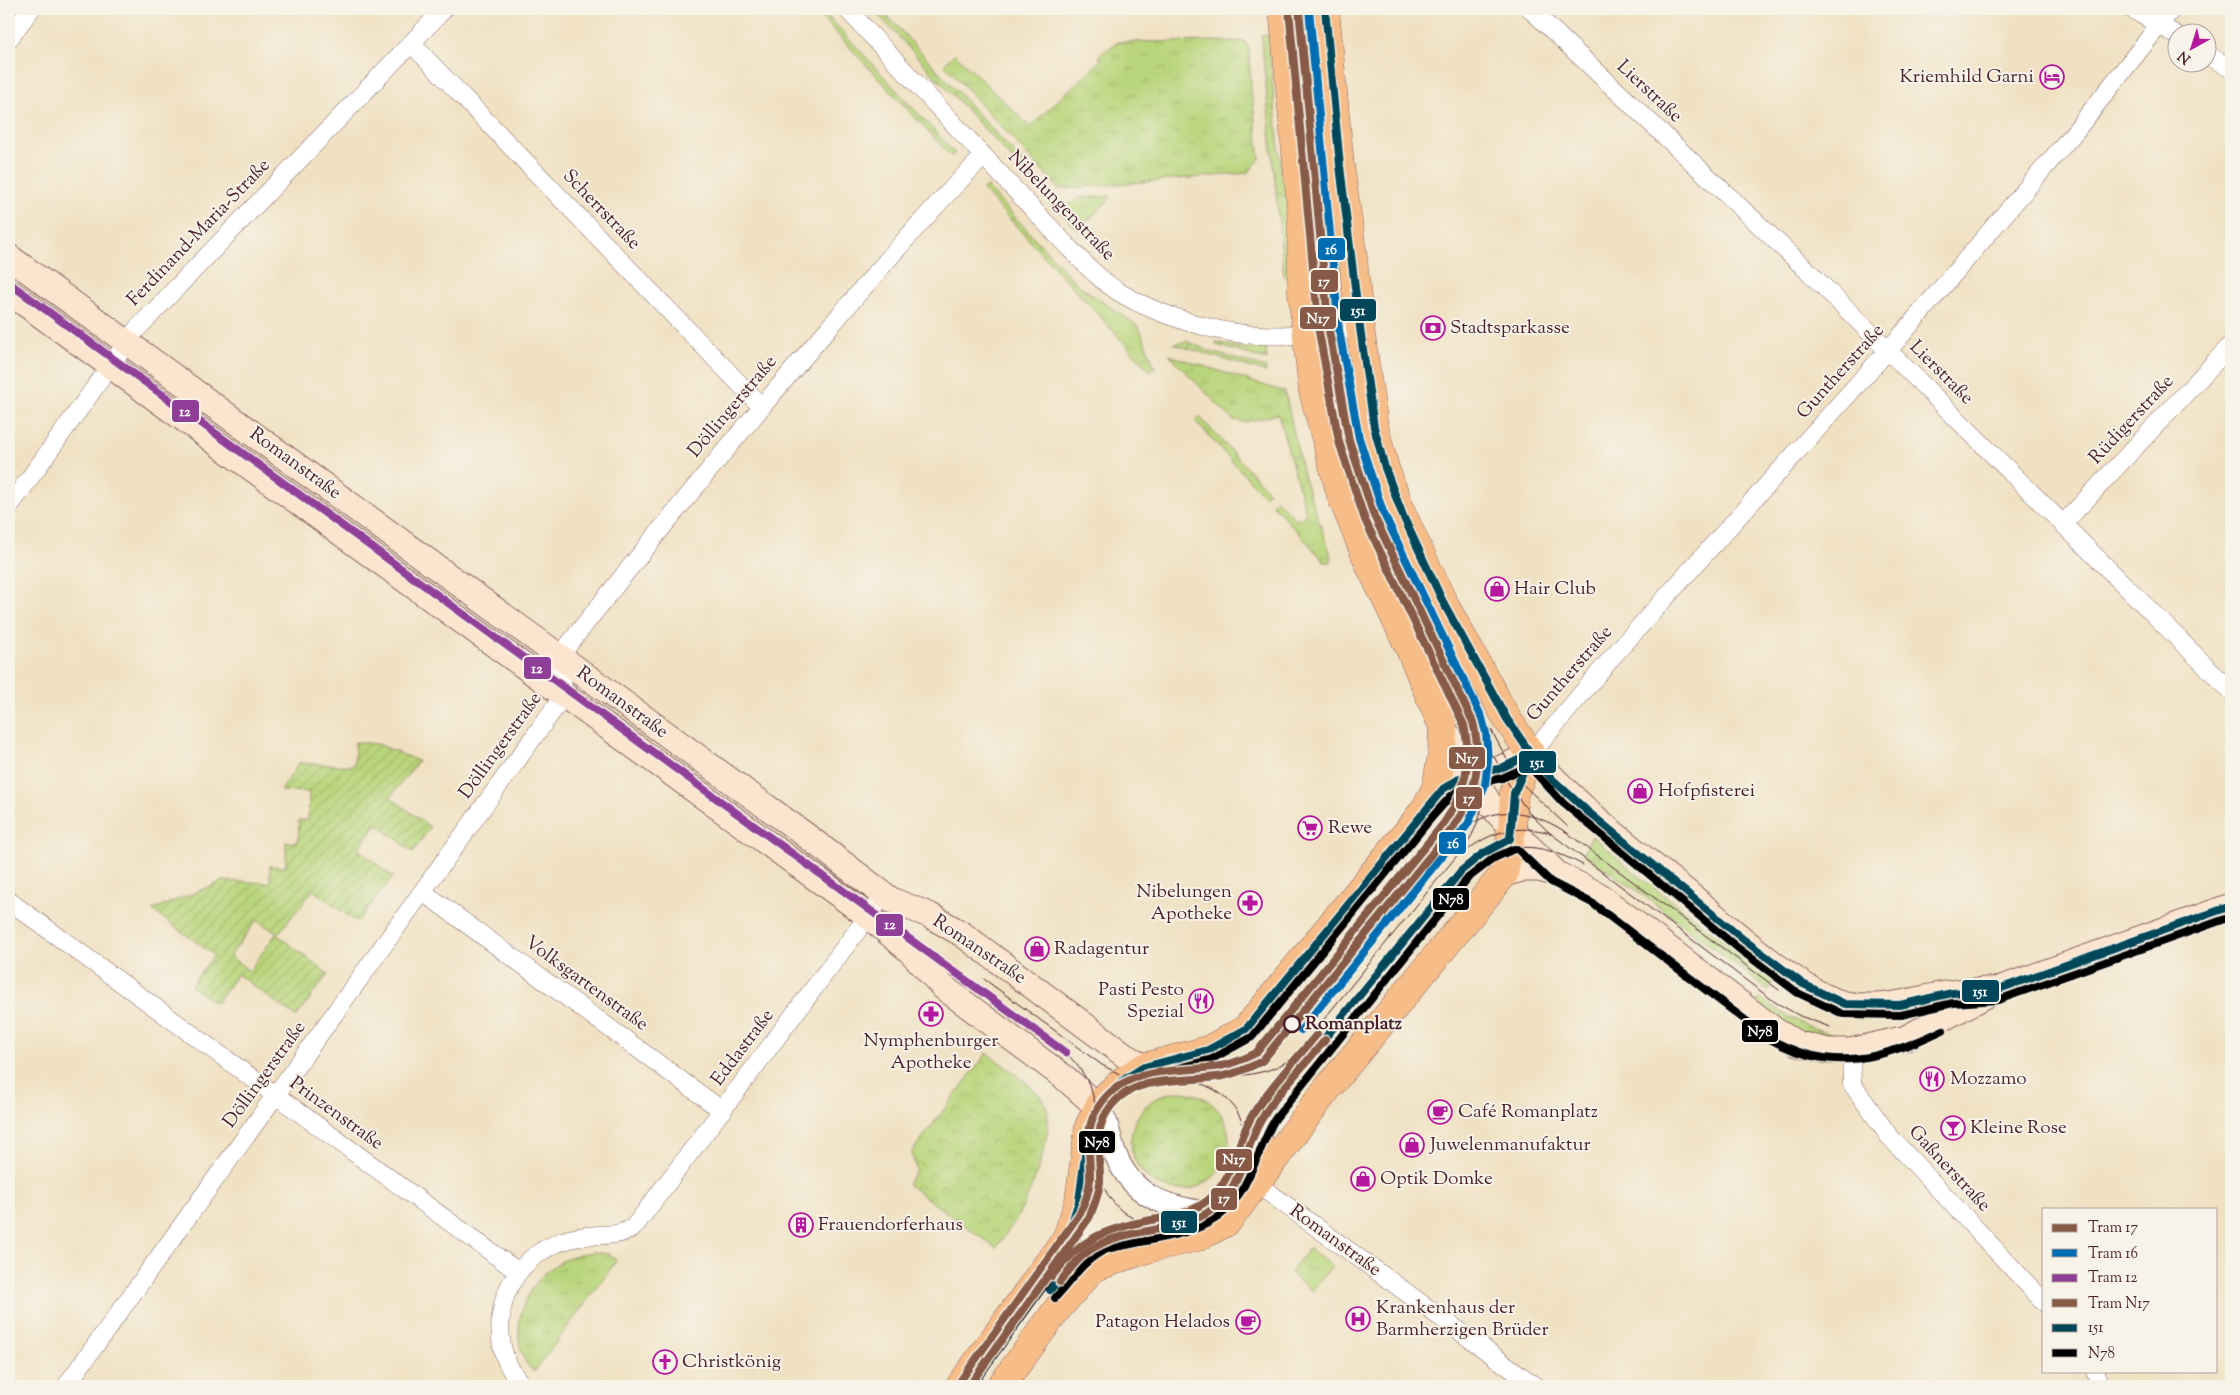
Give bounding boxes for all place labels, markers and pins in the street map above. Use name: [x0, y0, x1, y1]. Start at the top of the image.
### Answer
place label: Kriemhild Garni: [1899, 64, 2034, 91]
hotel icon: Kriemhild Garni: [2039, 64, 2065, 90]
bank icon: Stadtsparkasse: [1420, 315, 1446, 341]
place label: Stadtsparkasse: [1450, 315, 1570, 342]
shop icon: Hair Club: [1484, 576, 1510, 602]
place label: Hair Club: [1514, 576, 1596, 603]
shop icon: Hofpfisterei: [1627, 778, 1653, 804]
place label: Hofpfisterei: [1658, 778, 1755, 805]
supermarket icon: Rewe: [1297, 815, 1323, 841]
place label: Rewe: [1328, 815, 1372, 842]
place label: Nibelungen Apotheke: [1136, 879, 1232, 928]
pharmacy icon: Nibelungen Apotheke: [1237, 890, 1263, 916]
shop icon: Radagentur: [1024, 936, 1050, 962]
place label: Radagentur: [1054, 936, 1149, 963]
place label: Pasti Pesto Spezial: [1098, 977, 1184, 1026]
restaurant icon: Pasti Pesto Spezial: [1188, 988, 1214, 1014]
pharmacy icon: Nymphenburger Apotheke: [918, 1001, 944, 1027]
place label: Romanplatz: [1305, 1011, 1402, 1038]
marker: Romanplatz: [1283, 1015, 1301, 1033]
place label: Nymphenburger Apotheke: [864, 1028, 998, 1077]
restaurant icon: Mozzamo: [1919, 1066, 1945, 1092]
place label: Mozzamo: [1950, 1066, 2027, 1093]
cafe icon: Café Romanplatz: [1427, 1099, 1453, 1125]
place label: Café Romanplatz: [1458, 1099, 1598, 1126]
bar icon: Kleine Rose: [1940, 1115, 1966, 1141]
place label: Kleine Rose: [1970, 1115, 2067, 1142]
shop icon: Juwelenmanufaktur: [1399, 1132, 1425, 1158]
place label: Juwelenmanufaktur: [1429, 1132, 1591, 1159]
shop icon: Optik Domke: [1350, 1166, 1376, 1192]
place label: Optik Domke: [1380, 1166, 1493, 1193]
building icon: Frauendorferhaus: [788, 1212, 814, 1238]
place label: Frauendorferhaus: [818, 1212, 963, 1239]
place label: Krankenhaus der Barmherzigen Brüder: [1376, 1295, 1549, 1344]
hospital icon: Krankenhaus der Barmherzigen Brüder: [1345, 1306, 1371, 1332]
place label: Patagon Helados: [1095, 1309, 1230, 1336]
cafe icon: Patagon Helados: [1235, 1309, 1261, 1335]
church icon: Christkönig: [652, 1349, 678, 1375]
place label: Christkönig: [682, 1349, 781, 1376]

